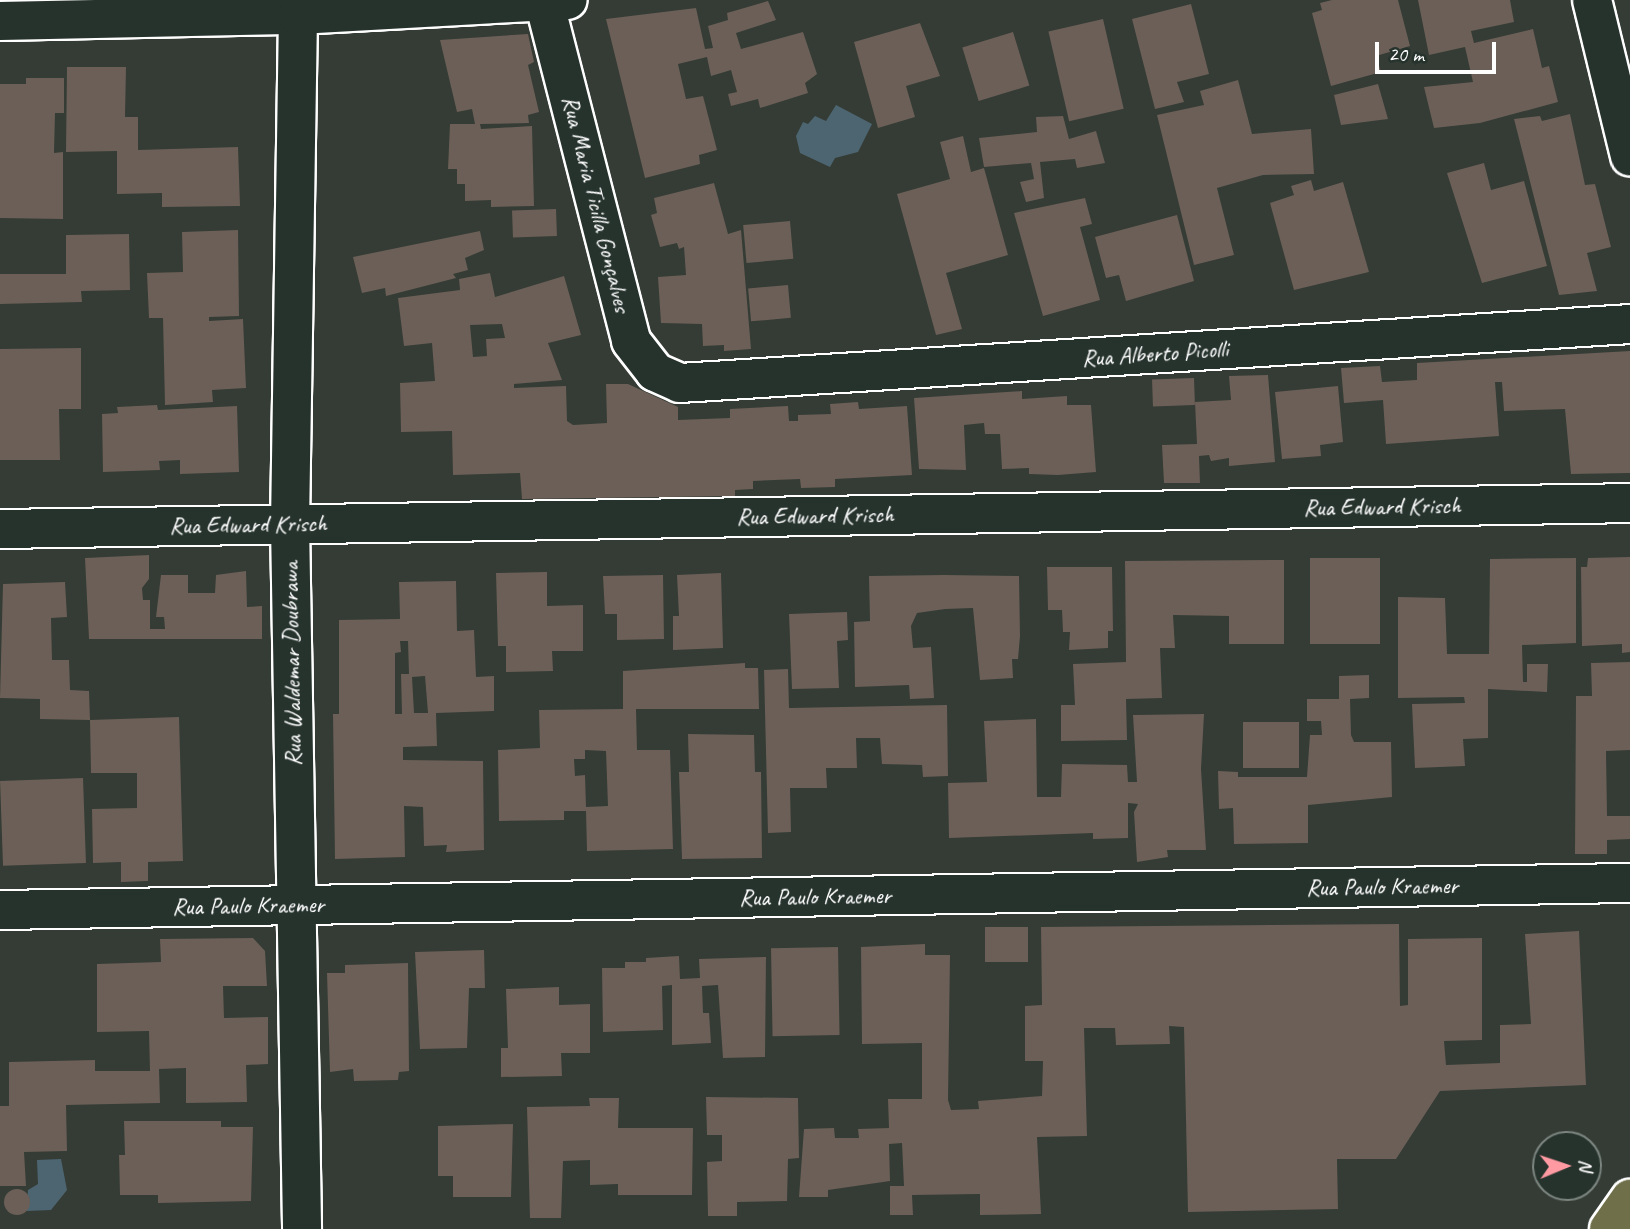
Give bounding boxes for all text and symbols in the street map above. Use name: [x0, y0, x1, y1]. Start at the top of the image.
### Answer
scale bar: [1378, 28, 1499, 72]
text: 20 m: [1388, 41, 1424, 67]
street label: Rua Maria Ticilla Gonçalves: [555, 92, 637, 316]
street label: Rua Alberto Picolli: [1081, 335, 1229, 373]
street label: Rua Edward Krisch: [1302, 491, 1462, 523]
street label: Rua Edward Krisch: [735, 500, 895, 532]
street label: Rua Edward Krisch: [168, 509, 328, 541]
street label: Rua Waldemar Doubrawa: [276, 560, 308, 768]
street label: Rua Paulo Kraemer: [1305, 871, 1459, 903]
street label: Rua Paulo Kraemer: [738, 881, 892, 913]
street label: Rua Paulo Kraemer: [171, 890, 325, 922]
north arrow: [1532, 1131, 1602, 1201]
text: N: [1574, 1159, 1598, 1172]

